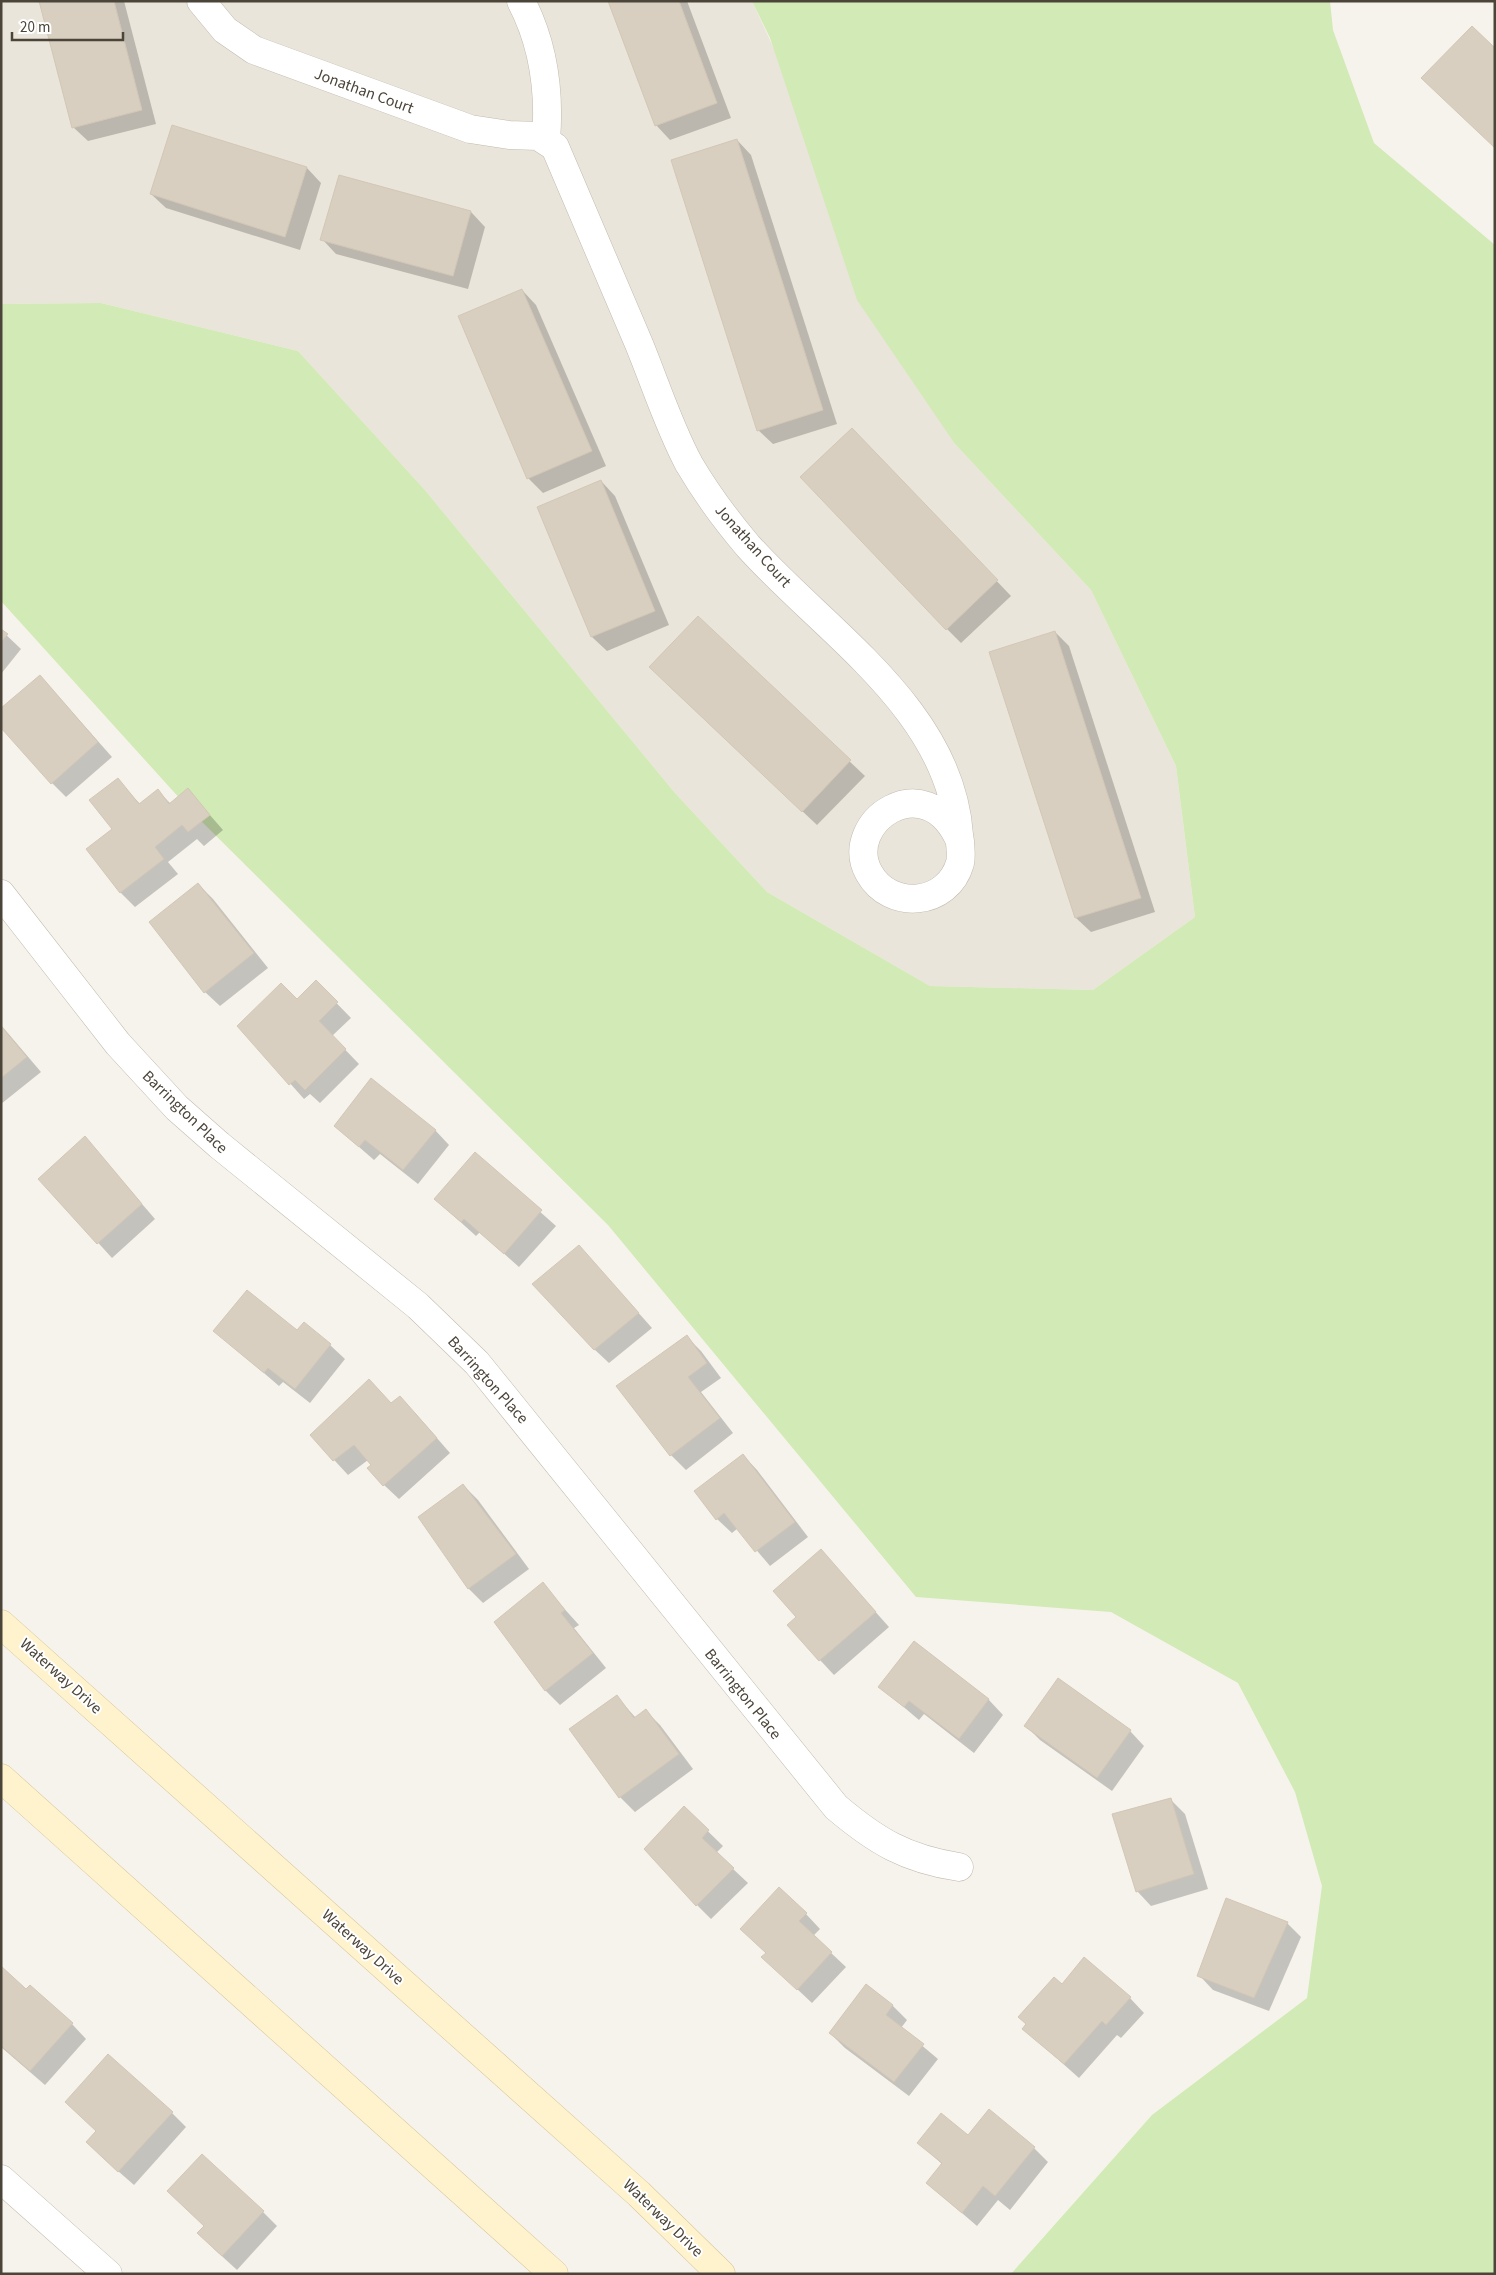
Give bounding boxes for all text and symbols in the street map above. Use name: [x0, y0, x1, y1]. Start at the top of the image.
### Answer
scale bar: [12, 10, 124, 42]
text: 20 m: [20, 17, 50, 38]
street label: Jonathan Court: [311, 63, 417, 119]
street label: Jonathan Court: [710, 500, 797, 593]
street label: Barrington Place: [137, 1065, 233, 1159]
street label: Barrington Place: [443, 1331, 533, 1429]
street label: Waterway Drive: [15, 1633, 107, 1719]
street label: Barrington Place: [699, 1644, 787, 1744]
street label: Waterway Drive: [317, 1904, 409, 1990]
street label: Waterway Drive: [618, 2174, 708, 2262]

